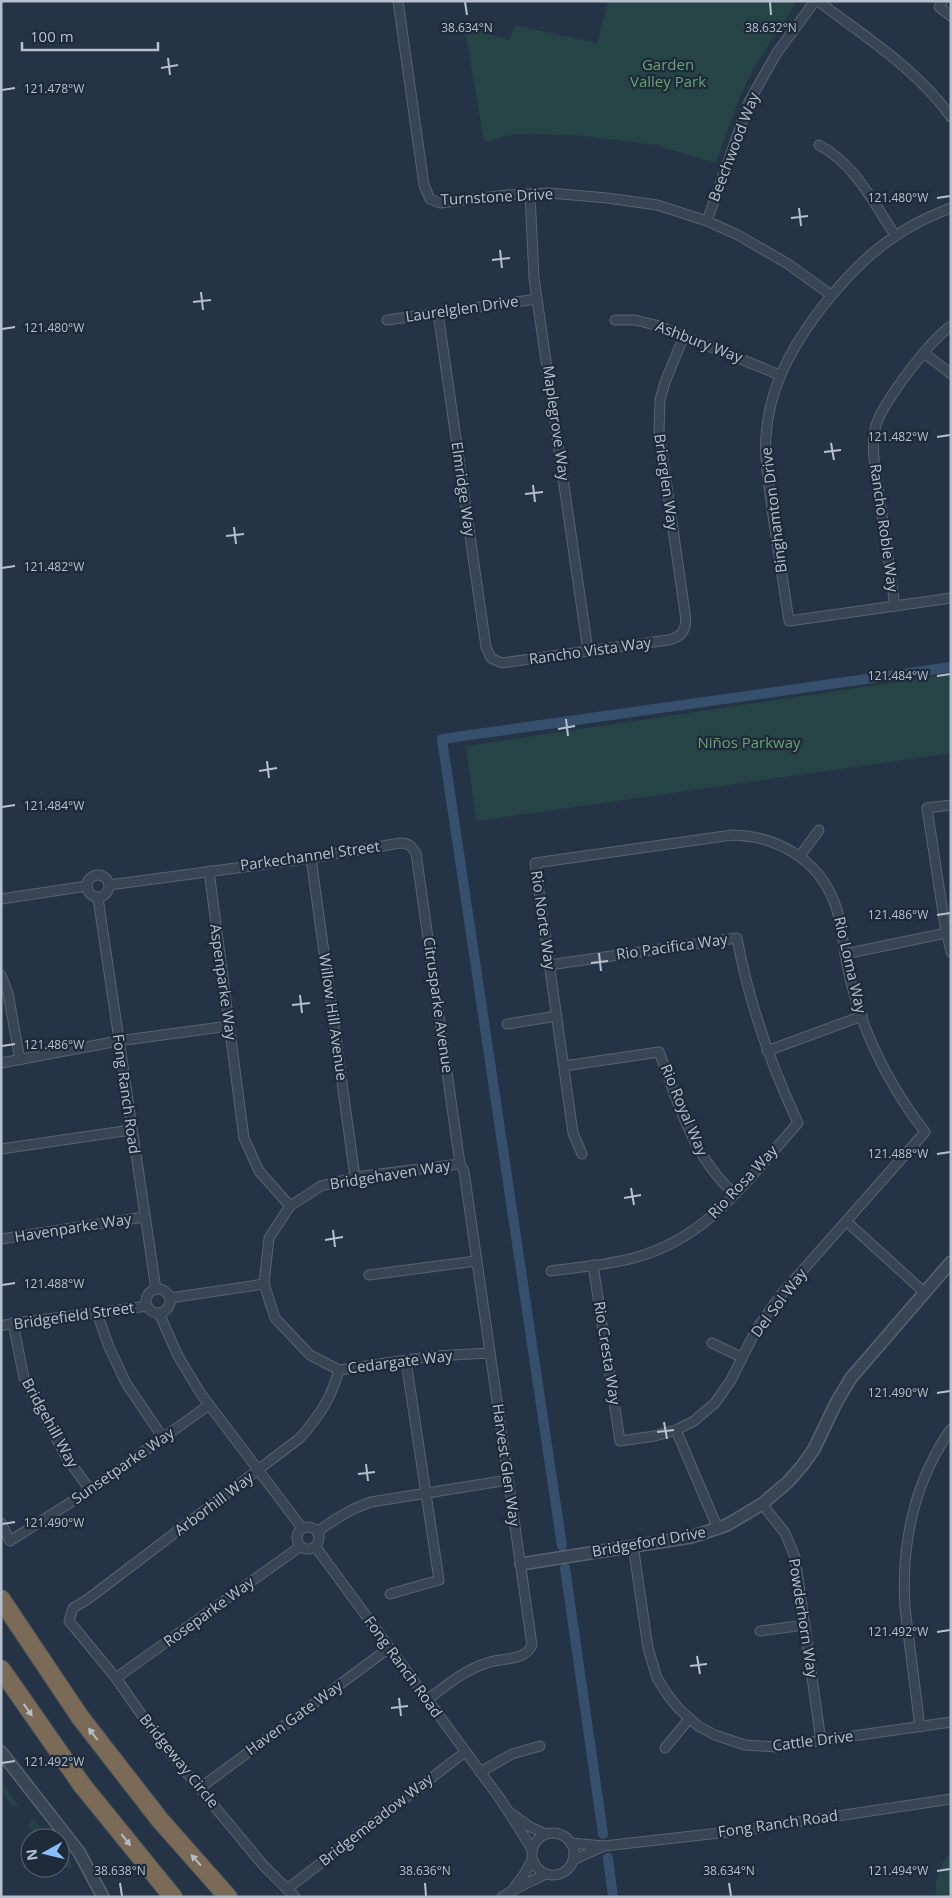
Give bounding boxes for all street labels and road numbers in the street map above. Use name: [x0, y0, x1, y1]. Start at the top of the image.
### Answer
street label: Beechwood Way: [703, 89, 763, 204]
street label: Turnstone Drive: [440, 183, 554, 209]
street label: Laurelglen Drive: [404, 290, 520, 326]
street label: Ashbury Way: [653, 315, 746, 367]
street label: Maplegrove Way: [539, 364, 575, 482]
street label: Brierglen Way: [650, 432, 684, 532]
street label: Elmridge Way: [447, 440, 481, 538]
street label: Binghamton Drive: [755, 446, 791, 574]
street label: Rancho Roble Way: [866, 462, 904, 594]
street label: Rancho Vista Way: [527, 631, 653, 668]
street label: Parkechannel Street: [239, 835, 381, 875]
street label: Rio Norte Way: [527, 869, 561, 971]
street label: Rio Loma Way: [830, 914, 872, 1016]
street label: Aspenparke Way: [206, 923, 242, 1042]
street label: Rio Pacifica Way: [615, 928, 729, 964]
street label: Citrusparke Avenue: [420, 936, 458, 1074]
street label: Willow Hill Avenue: [315, 952, 353, 1082]
street label: Fong Ranch Road: [109, 1033, 145, 1155]
street label: Rio Royal Way: [657, 1061, 713, 1159]
street label: Rio Rosa Way: [703, 1140, 782, 1222]
street label: Bridgehaven Way: [328, 1155, 452, 1193]
street label: Havenparke Way: [13, 1208, 133, 1246]
street label: Del Sol Way: [746, 1263, 811, 1341]
street label: Bridgefield Street: [12, 1297, 135, 1333]
street label: Rio Cresta Way: [590, 1300, 626, 1406]
street label: Cedargate Way: [346, 1345, 454, 1377]
street label: Bridgehill Way: [18, 1374, 84, 1471]
street label: Harvest Glen Way: [488, 1402, 526, 1528]
street label: Sunsetparke Way: [67, 1422, 178, 1508]
street label: Arborhill Way: [170, 1467, 257, 1540]
street label: Bridgeford Drive: [590, 1521, 707, 1561]
street label: Powderhorn Way: [785, 1557, 823, 1679]
street label: Roseparke Way: [159, 1571, 258, 1651]
street label: Fong Ranch Road: [360, 1612, 447, 1721]
street label: Haven Gate Way: [241, 1675, 346, 1759]
street label: Bridgeway Circle: [136, 1709, 224, 1812]
street label: Cattle Drive: [771, 1725, 854, 1755]
street label: Bridgemeadow Way: [314, 1768, 437, 1870]
street label: Fong Ranch Road: [717, 1805, 839, 1841]

